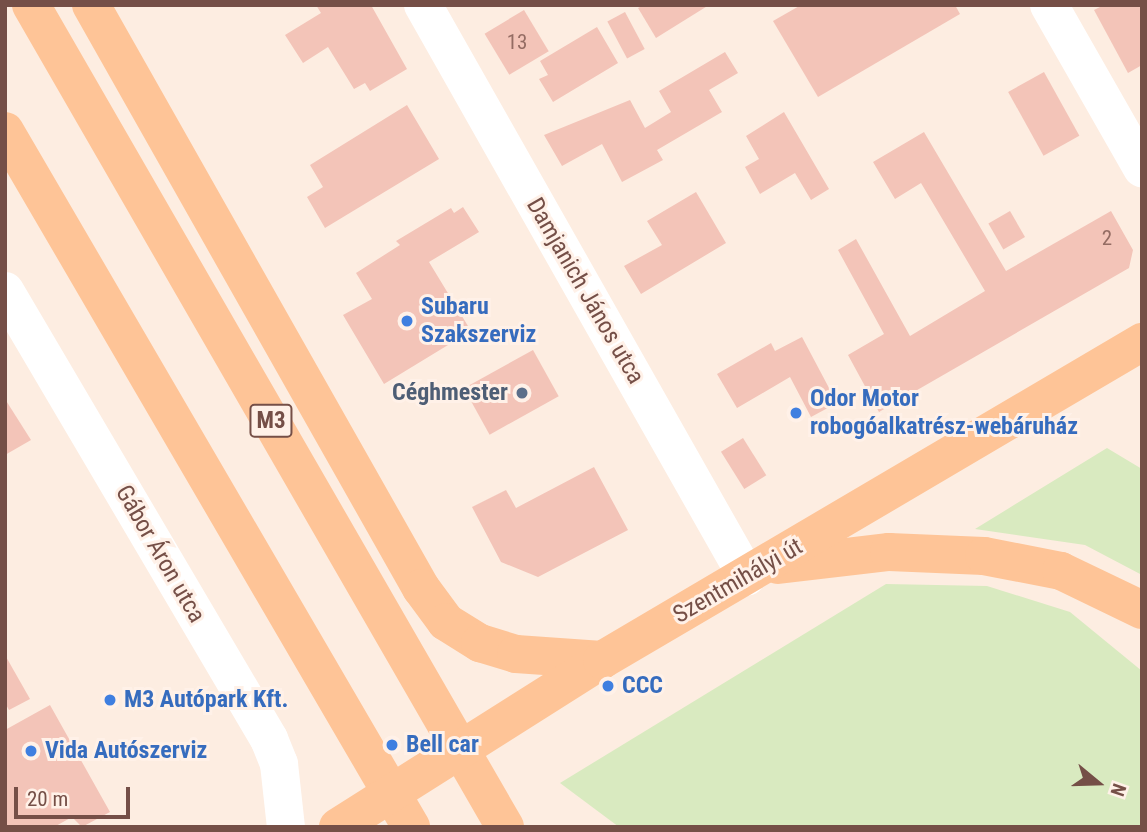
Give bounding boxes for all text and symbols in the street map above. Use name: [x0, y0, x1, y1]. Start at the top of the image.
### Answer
house number: 13: [507, 29, 527, 55]
street label: Damjanich János utca: [520, 193, 650, 389]
house number: 2: [1102, 225, 1112, 251]
place label: Subaru Szakszerviz: [421, 293, 536, 349]
marker: Subaru Szakszerviz: [399, 313, 415, 329]
place label: Céghmester: [392, 379, 508, 407]
marker: Céghmester: [514, 385, 530, 401]
place label: Odor Motor robogóalkatrész-webáruház: [810, 385, 1078, 441]
road number: M3: [248, 402, 294, 440]
marker: Odor Motor robogóalkatrész-webáruház: [788, 405, 804, 421]
street label: Gábor Áron utca: [109, 480, 211, 628]
street label: Szentmihályi út: [668, 532, 808, 630]
place label: CCC: [622, 672, 663, 700]
marker: CCC: [600, 678, 616, 694]
place label: M3 Autópark Kft.: [124, 686, 288, 714]
marker: M3 Autópark Kft.: [102, 692, 118, 708]
place label: Bell car: [406, 731, 479, 759]
place label: Vida Autószerviz: [45, 737, 207, 765]
marker: Bell car: [384, 737, 400, 753]
marker: Vida Autószerviz: [23, 743, 39, 759]
north arrow: [1063, 748, 1133, 818]
scale bar: [18, 772, 133, 816]
text: N: [1106, 781, 1131, 799]
text: 20 m: [27, 787, 68, 811]

